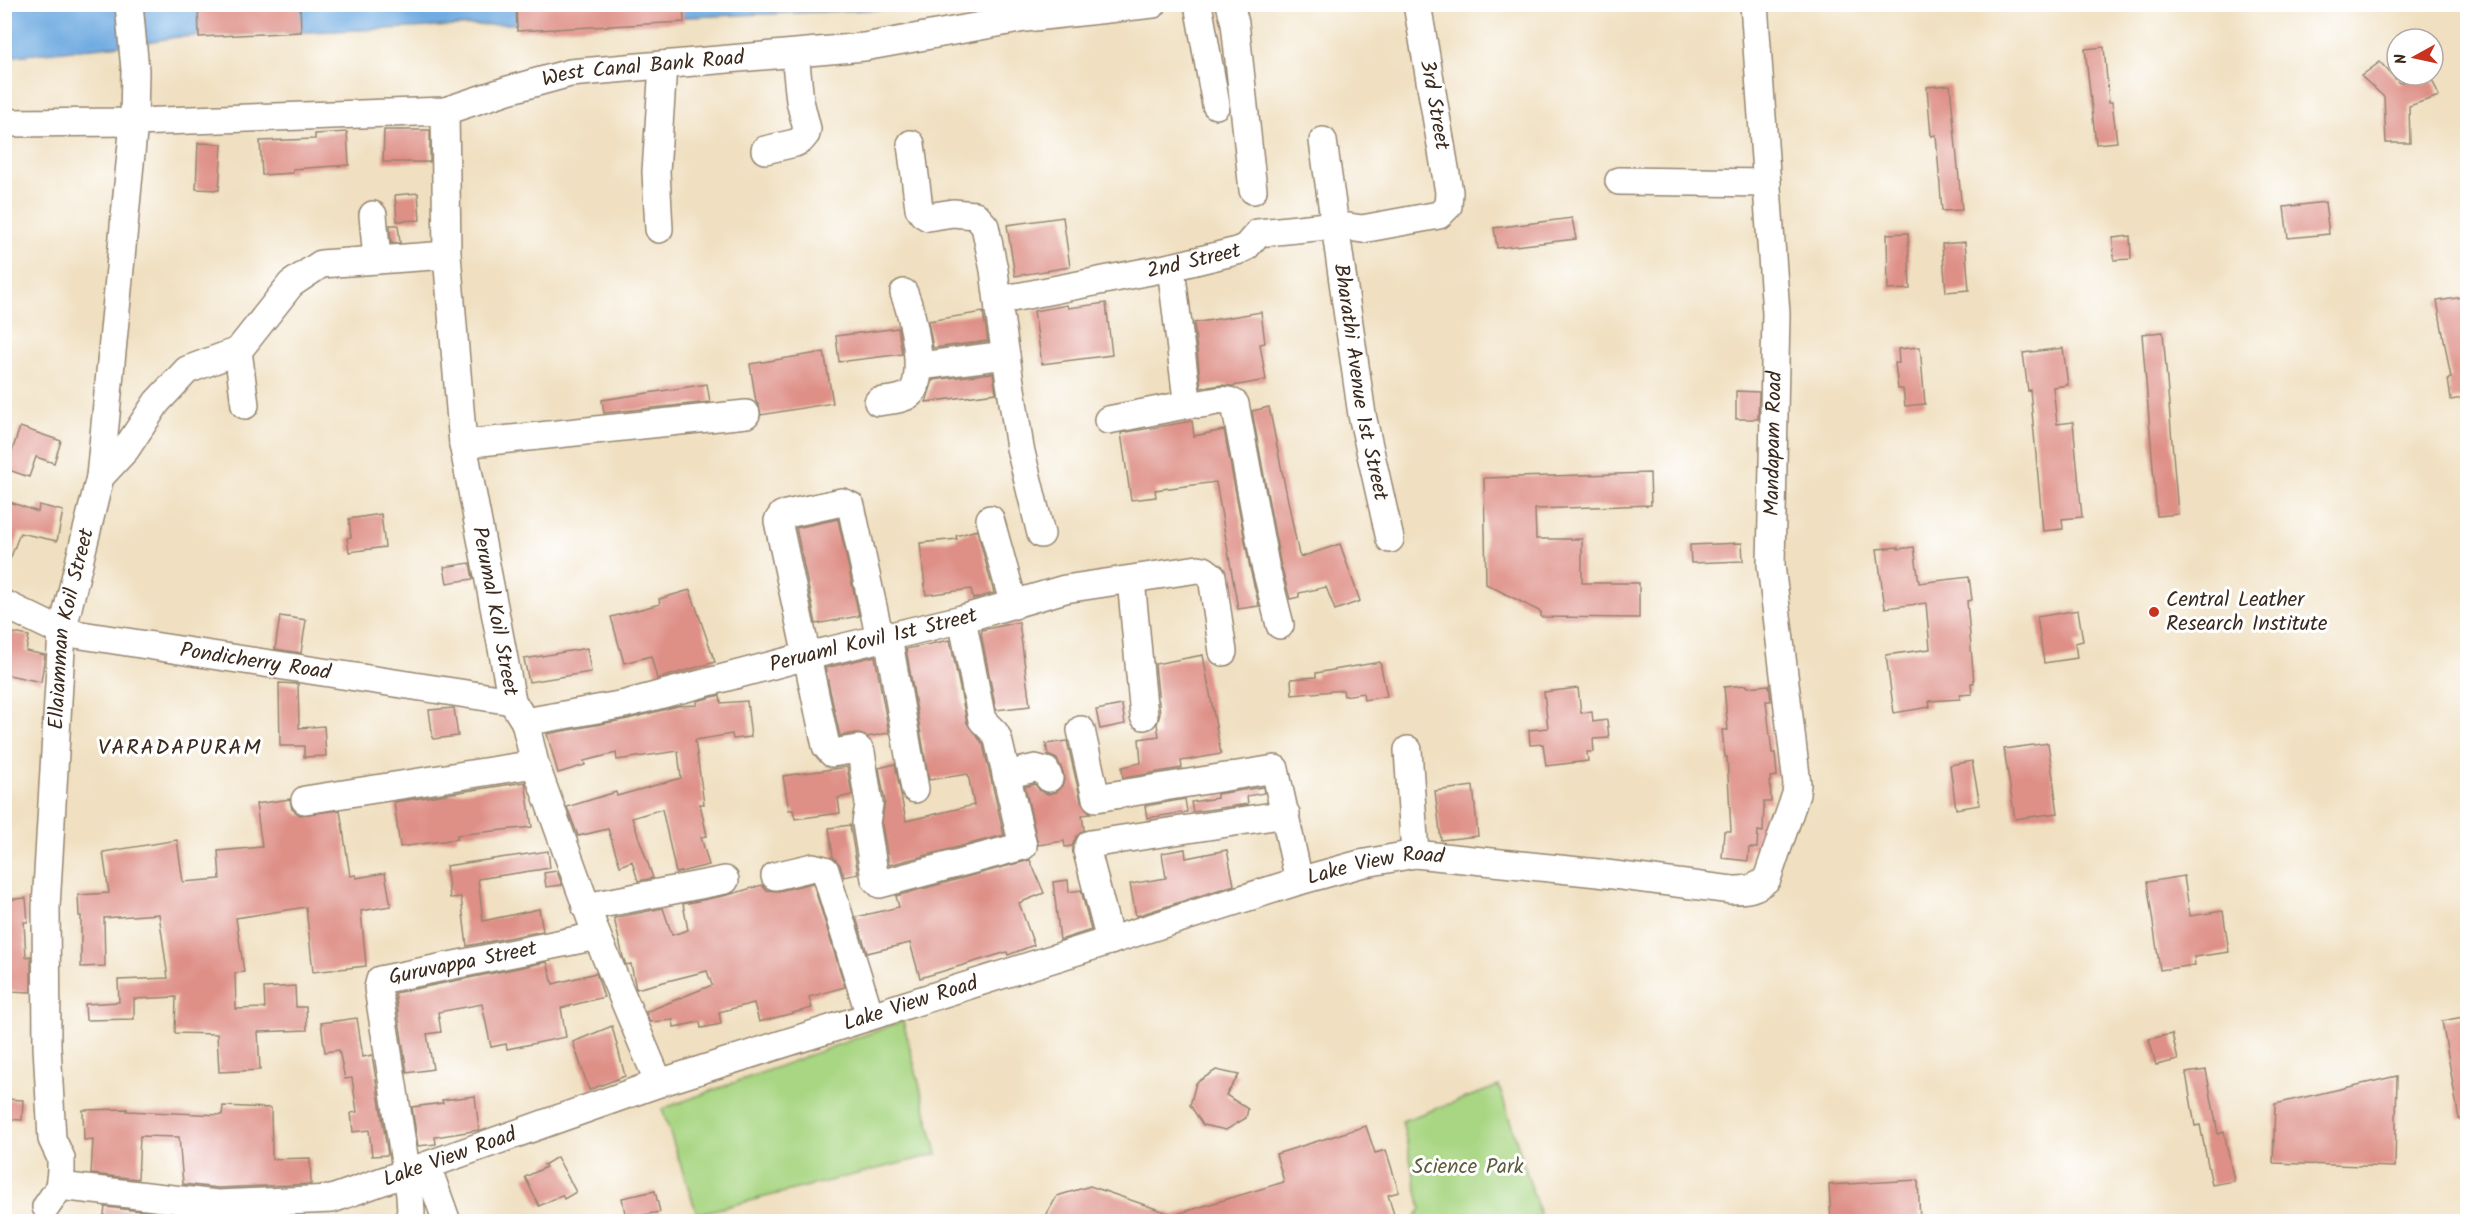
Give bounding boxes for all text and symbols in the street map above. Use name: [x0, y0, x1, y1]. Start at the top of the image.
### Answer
north arrow: [2385, 27, 2445, 87]
street label: West Canal Bank Road: [538, 41, 746, 96]
text: N: [2389, 52, 2415, 66]
street label: 3rd Street: [1410, 57, 1458, 154]
street label: 2nd Street: [1144, 234, 1245, 288]
street label: Bharathi Avenue 1st Street: [1324, 261, 1397, 505]
street label: Mandapam Road: [1755, 370, 1791, 517]
street label: Ellaiamman Koil Street: [40, 524, 104, 731]
street label: Perumal Koil Street: [463, 524, 527, 700]
place label: Central Leather Research Institute: [2166, 584, 2328, 641]
street label: Peruaml Kovil 1st Street: [766, 599, 982, 682]
marker: Central Leather Research Institute: [2147, 605, 2161, 619]
street label: Pondicherry Road: [178, 634, 333, 690]
district label: VARADAPURAM: [98, 731, 262, 766]
street label: Lake View Road: [1303, 838, 1446, 894]
street label: Guruvappa Street: [386, 932, 541, 994]
street label: Lake View Road: [839, 967, 983, 1040]
street label: Lake View Road: [378, 1118, 521, 1196]
park label: Science Park: [1412, 1151, 1524, 1184]

